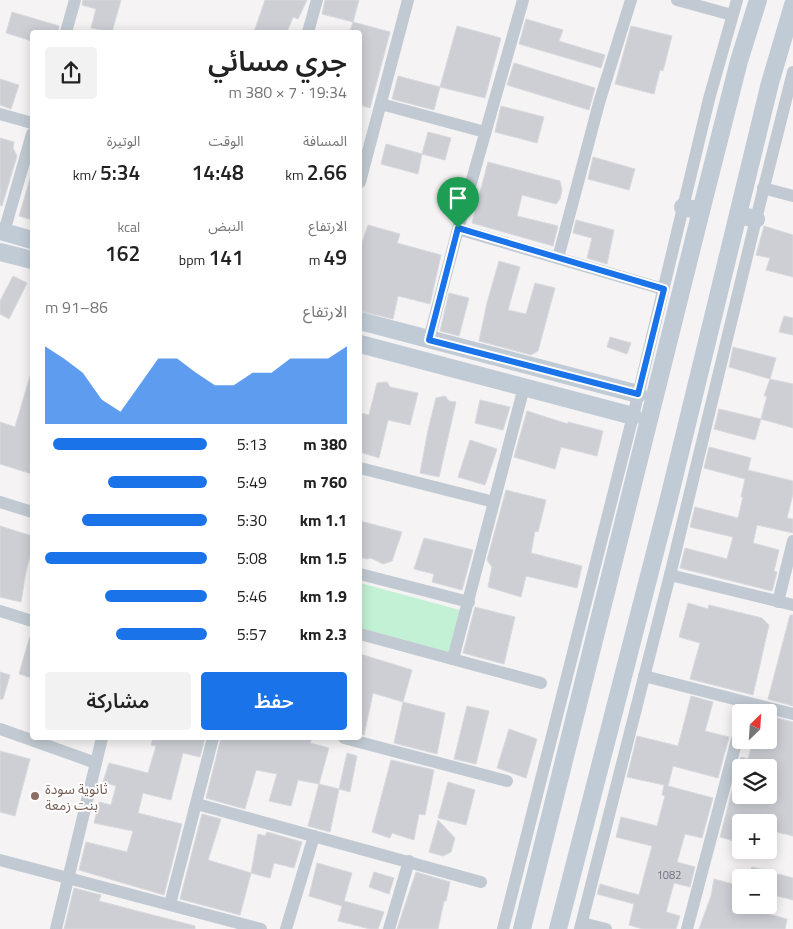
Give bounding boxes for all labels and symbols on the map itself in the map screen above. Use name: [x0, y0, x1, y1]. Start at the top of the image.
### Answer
pin: [437, 177, 479, 228]
north arrow: [732, 704, 778, 749]
place label: ثانوية سودة بنت زمعة: [45, 778, 108, 815]
marker: ثانوية سودة بنت زمعة: [29, 790, 41, 802]
house number: 1082: [657, 867, 681, 883]

